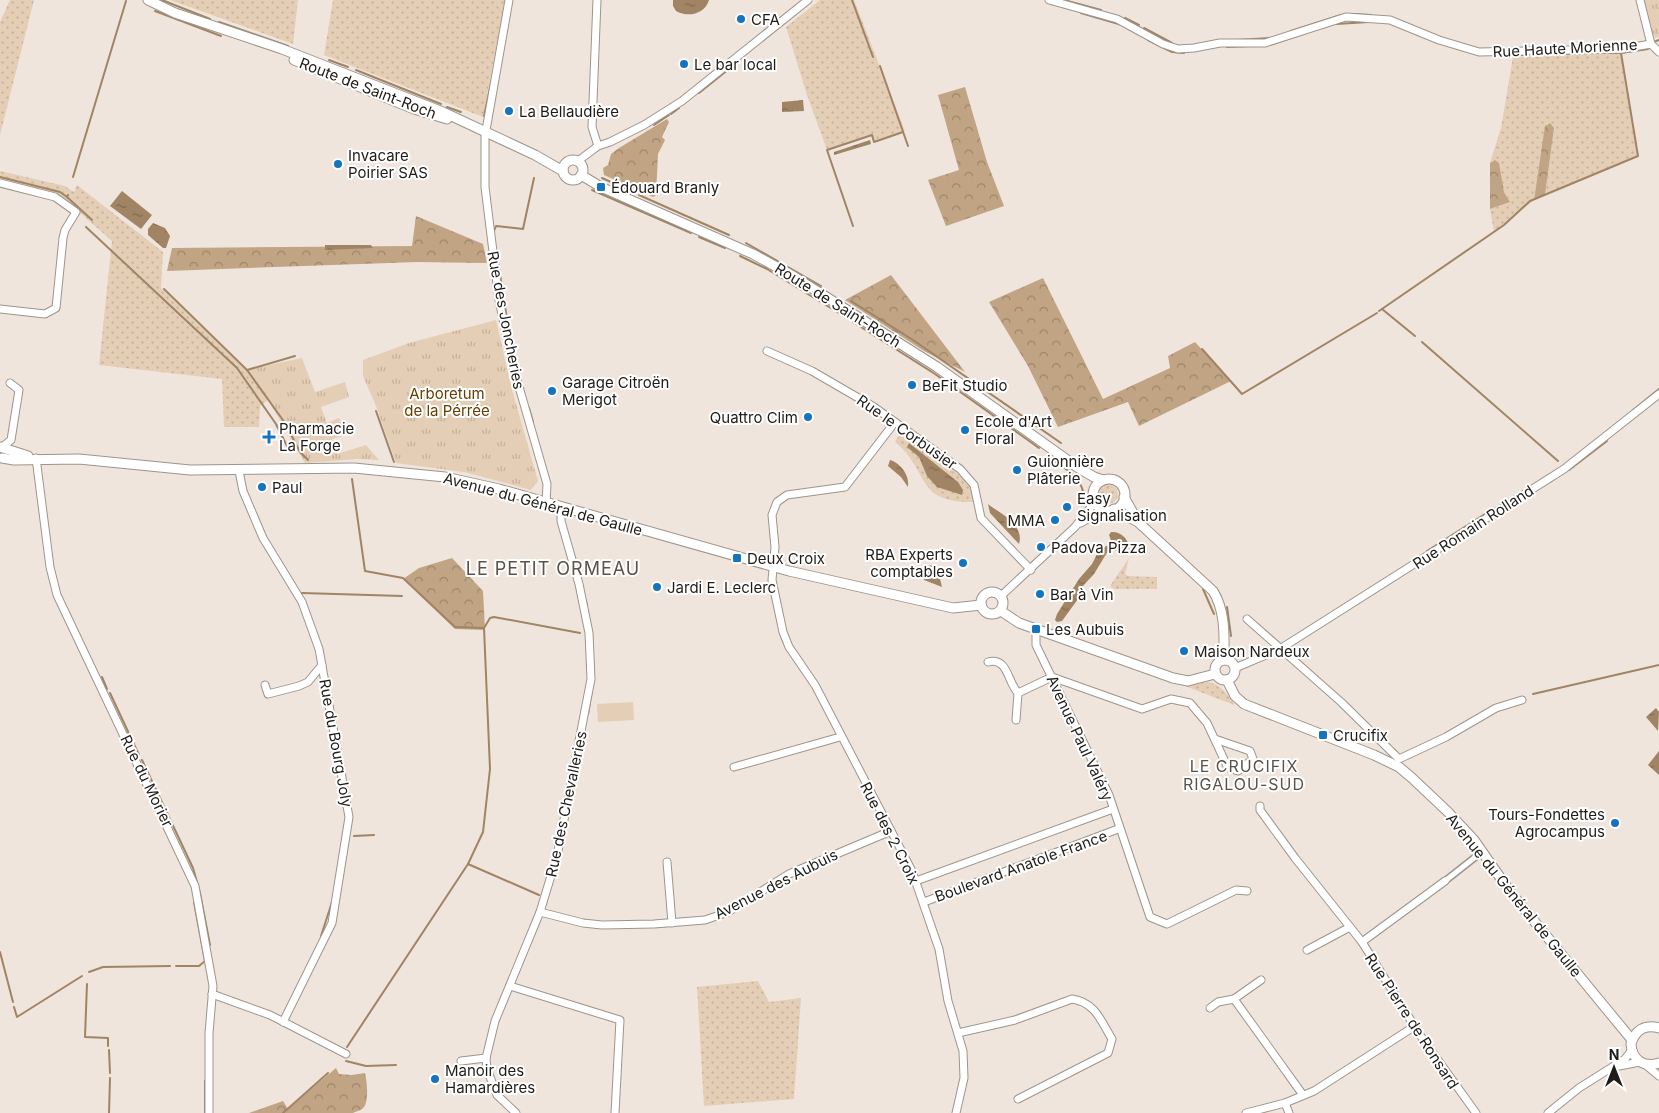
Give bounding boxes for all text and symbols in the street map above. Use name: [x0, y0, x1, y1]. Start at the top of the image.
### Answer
place label: CFA: [751, 10, 780, 29]
marker: CFA: [735, 13, 747, 25]
street label: Rue Haute Morienne: [1492, 35, 1638, 61]
street label: Route de Saint-Roch: [297, 53, 439, 123]
place label: Le bar local: [694, 55, 776, 74]
marker: Le bar local: [678, 58, 690, 70]
place label: La Bellaudière: [519, 102, 619, 121]
marker: La Bellaudière: [503, 105, 515, 117]
place label: Invacare Poirier SAS: [348, 146, 428, 182]
marker: Invacare Poirier SAS: [332, 158, 344, 170]
place label: Édouard Branly: [611, 178, 720, 197]
marker: Édouard Branly: [595, 181, 607, 193]
street label: Rue des Joncheries: [483, 249, 529, 391]
street label: Route de Saint-Roch: [771, 258, 905, 352]
place label: Garage Citroën Merigot: [562, 373, 669, 409]
place label: BeFit Studio: [922, 376, 1007, 395]
marker: BeFit Studio: [906, 379, 918, 391]
park label: Arboretum de la Pérrée: [404, 384, 490, 420]
marker: Garage Citroën Merigot: [546, 385, 558, 397]
street label: Rue le Corbusier: [853, 390, 961, 474]
place label: Quattro Clim: [710, 408, 798, 427]
marker: Quattro Clim: [802, 411, 814, 423]
place label: Ecole d'Art Floral: [975, 412, 1052, 448]
place label: Pharmacie La Forge: [279, 419, 354, 455]
marker: Ecole d'Art Floral: [959, 424, 971, 436]
marker: Pharmacie La Forge: [263, 431, 275, 443]
place label: Guionnière Plâterie: [1027, 452, 1104, 488]
marker: Guionnière Plâterie: [1011, 464, 1023, 476]
street label: Avenue du Général de Gaulle: [441, 468, 645, 540]
place label: Paul: [272, 478, 303, 497]
marker: Paul: [256, 481, 268, 493]
street label: Rue Romain Rolland: [1409, 481, 1537, 573]
place label: Easy Signalisation: [1077, 489, 1167, 525]
marker: Easy Signalisation: [1061, 501, 1073, 513]
place label: MMA: [1008, 511, 1045, 530]
marker: MMA: [1049, 514, 1061, 526]
place label: Padova Pizza: [1051, 538, 1146, 557]
marker: Padova Pizza: [1035, 541, 1047, 553]
place label: RBA Experts comptables: [865, 545, 953, 581]
place label: Deux Croix: [747, 549, 825, 568]
marker: Deux Croix: [731, 552, 743, 564]
marker: RBA Experts comptables: [957, 557, 969, 569]
district label: LE PETIT ORMEAU: [466, 558, 640, 579]
place label: Jardi E. Leclerc: [667, 578, 776, 597]
marker: Jardi E. Leclerc: [651, 581, 663, 593]
place label: Bar à Vin: [1050, 585, 1114, 604]
marker: Bar à Vin: [1034, 588, 1046, 600]
place label: Les Aubuis: [1046, 620, 1124, 639]
marker: Les Aubuis: [1030, 623, 1042, 635]
place label: Maison Nardeux: [1194, 642, 1310, 661]
marker: Maison Nardeux: [1178, 645, 1190, 657]
street label: Avenue Paul Valéry: [1043, 672, 1118, 804]
street label: Rue du Bourg Joly: [315, 677, 357, 809]
place label: Crucifix: [1333, 726, 1388, 745]
street label: Rue des Chevalleries: [541, 729, 591, 879]
marker: Crucifix: [1317, 729, 1329, 741]
street label: Rue du Morier: [116, 732, 178, 831]
district label: LE CRUCIFIX RIGALOU-SUD: [1183, 756, 1305, 794]
street label: Rue des 2 Croix: [856, 779, 924, 887]
place label: Tours-Fondettes Agrocampus: [1488, 805, 1605, 841]
street label: Avenue du Général de Gaulle: [1442, 809, 1586, 981]
marker: Tours-Fondettes Agrocampus: [1609, 817, 1621, 829]
street label: Boulevard Anatole France: [932, 826, 1110, 906]
street label: Avenue des Aubuis: [711, 845, 841, 923]
street label: Rue Pierre de Ronsard: [1361, 950, 1463, 1092]
north arrow: [1589, 1043, 1639, 1093]
text: N: [1609, 1046, 1619, 1063]
place label: Manoir des Hamardières: [445, 1061, 535, 1097]
marker: Manoir des Hamardières: [429, 1073, 441, 1085]

